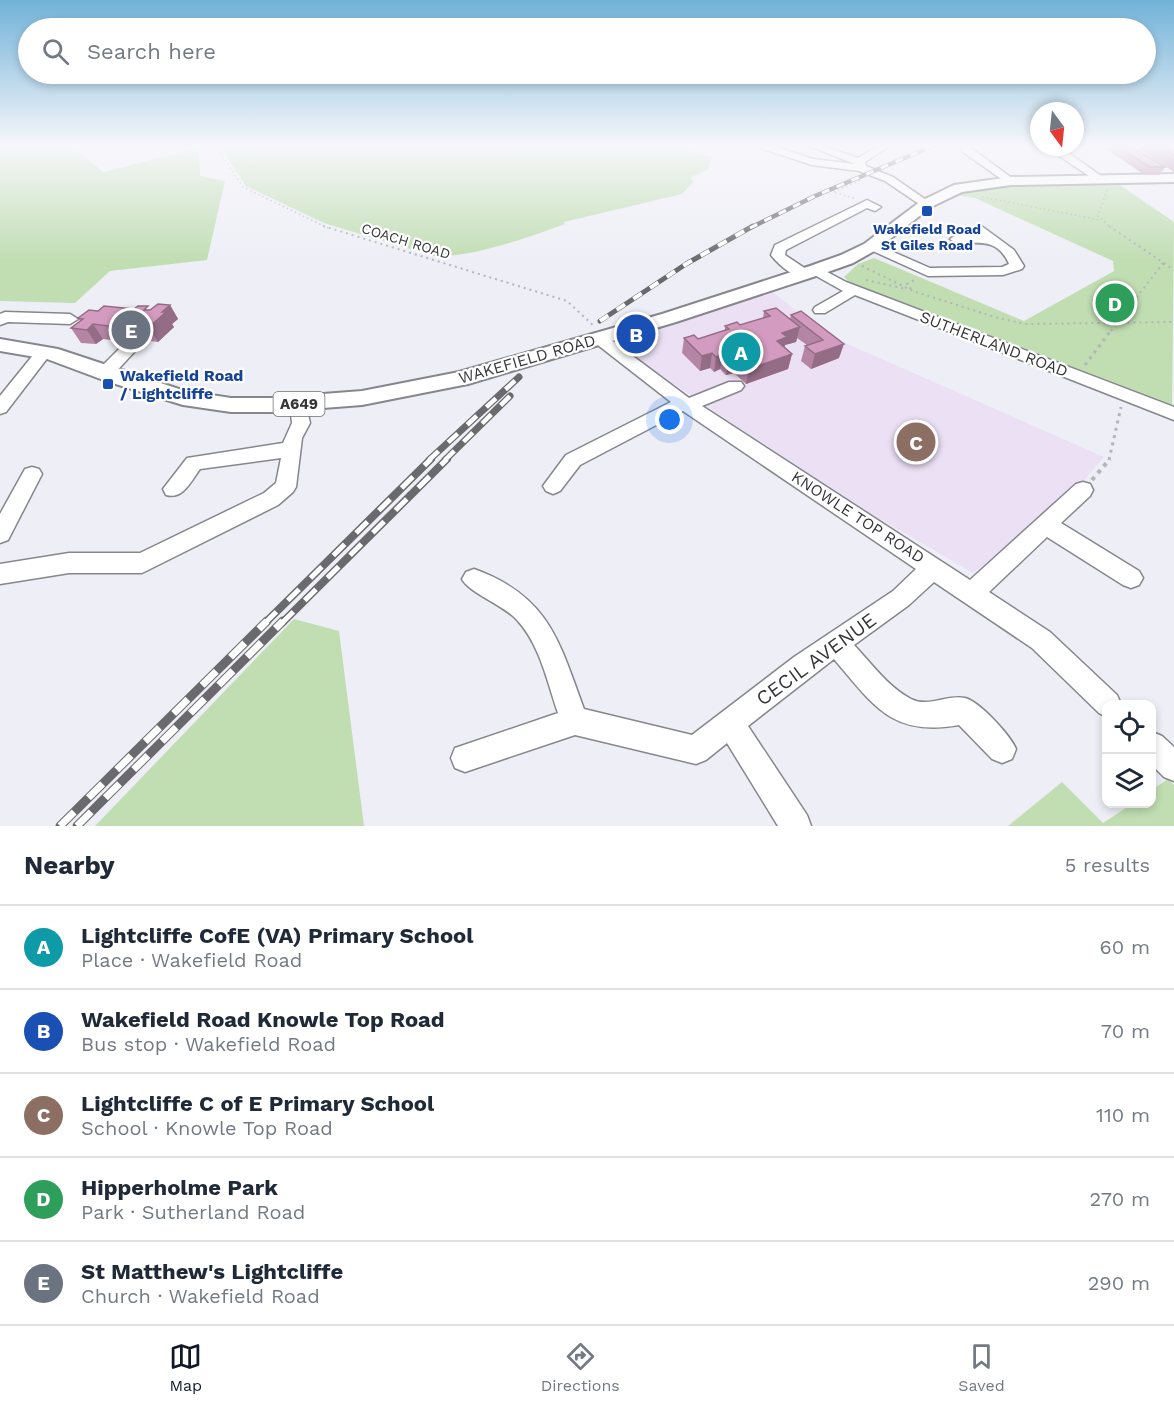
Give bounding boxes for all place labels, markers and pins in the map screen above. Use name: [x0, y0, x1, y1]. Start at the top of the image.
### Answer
marker: Wakefield Road St Giles Road: [920, 204, 934, 218]
place label: Wakefield Road St Giles Road: [873, 221, 981, 253]
pin: D: [1096, 280, 1134, 326]
pin: E: [112, 308, 150, 352]
pin: B: [616, 312, 656, 356]
pin: A: [722, 330, 760, 374]
place label: Wakefield Road / Lightcliffe: [120, 366, 243, 403]
marker: Wakefield Road / Lightcliffe: [101, 377, 115, 391]
pin: C: [896, 420, 936, 464]

